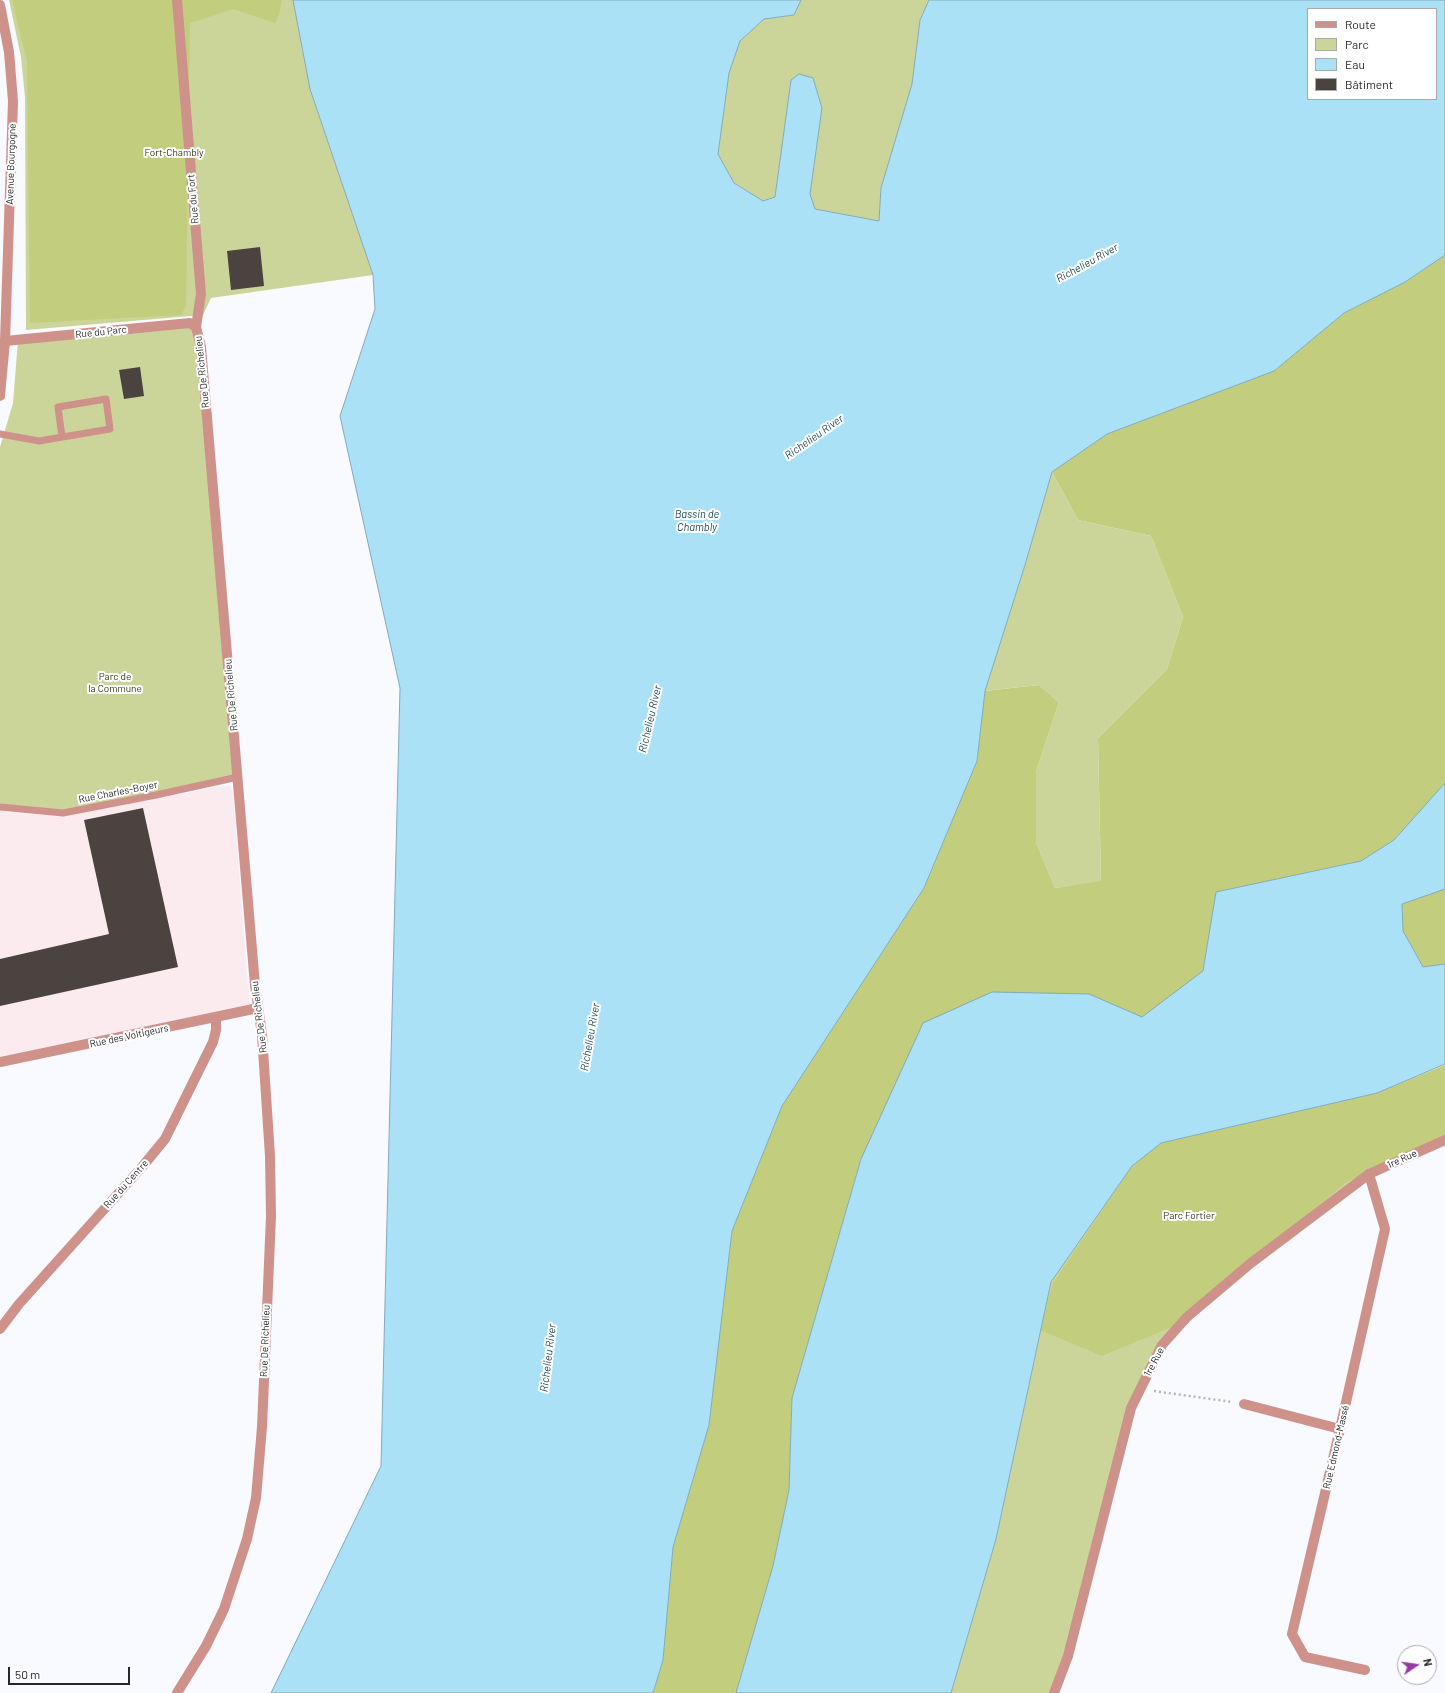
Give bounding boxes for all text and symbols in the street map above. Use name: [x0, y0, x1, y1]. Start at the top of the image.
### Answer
legend: [1307, 8, 1437, 100]
text: Route: [1345, 17, 1376, 31]
text: Parc: [1345, 37, 1369, 51]
text: Eau: [1345, 57, 1365, 71]
text: Bâtiment: [1345, 77, 1393, 91]
street label: Avenue Bourgogne: [4, 123, 18, 205]
park label: Fort-Chambly: [144, 147, 204, 159]
street label: Rue du Fort: [185, 174, 201, 224]
water label: Richelieu River: [1054, 241, 1120, 285]
street label: Rue du Parc: [75, 323, 127, 341]
street label: Rue De Richelieu: [192, 335, 212, 409]
water label: Richelieu River: [782, 412, 846, 462]
water label: Bassin de Chambly: [675, 507, 719, 533]
street label: Rue De Richelieu: [222, 658, 240, 732]
park label: Parc de la Commune: [88, 671, 142, 694]
water label: Richelieu River: [636, 684, 664, 754]
street label: Rue Charles-Boyer: [77, 778, 159, 806]
street label: Rue De Richelieu: [249, 980, 269, 1054]
water label: Richelieu River: [578, 1002, 602, 1072]
street label: Rue des Voltigeurs: [89, 1022, 169, 1050]
street label: 1re Rue: [1385, 1147, 1419, 1171]
street label: Rue du Centre: [101, 1157, 151, 1211]
park label: Parc Fortier: [1163, 1210, 1215, 1222]
street label: Rue De Richelieu: [258, 1305, 272, 1377]
water label: Richelieu River: [537, 1323, 559, 1393]
street label: 1re Rue: [1141, 1345, 1167, 1379]
street label: Rue Edmond-Massé: [1321, 1404, 1351, 1490]
north arrow: [1397, 1645, 1437, 1685]
text: N: [1421, 1657, 1435, 1667]
scale bar: [10, 1659, 132, 1685]
text: 50 m: [15, 1667, 40, 1681]

